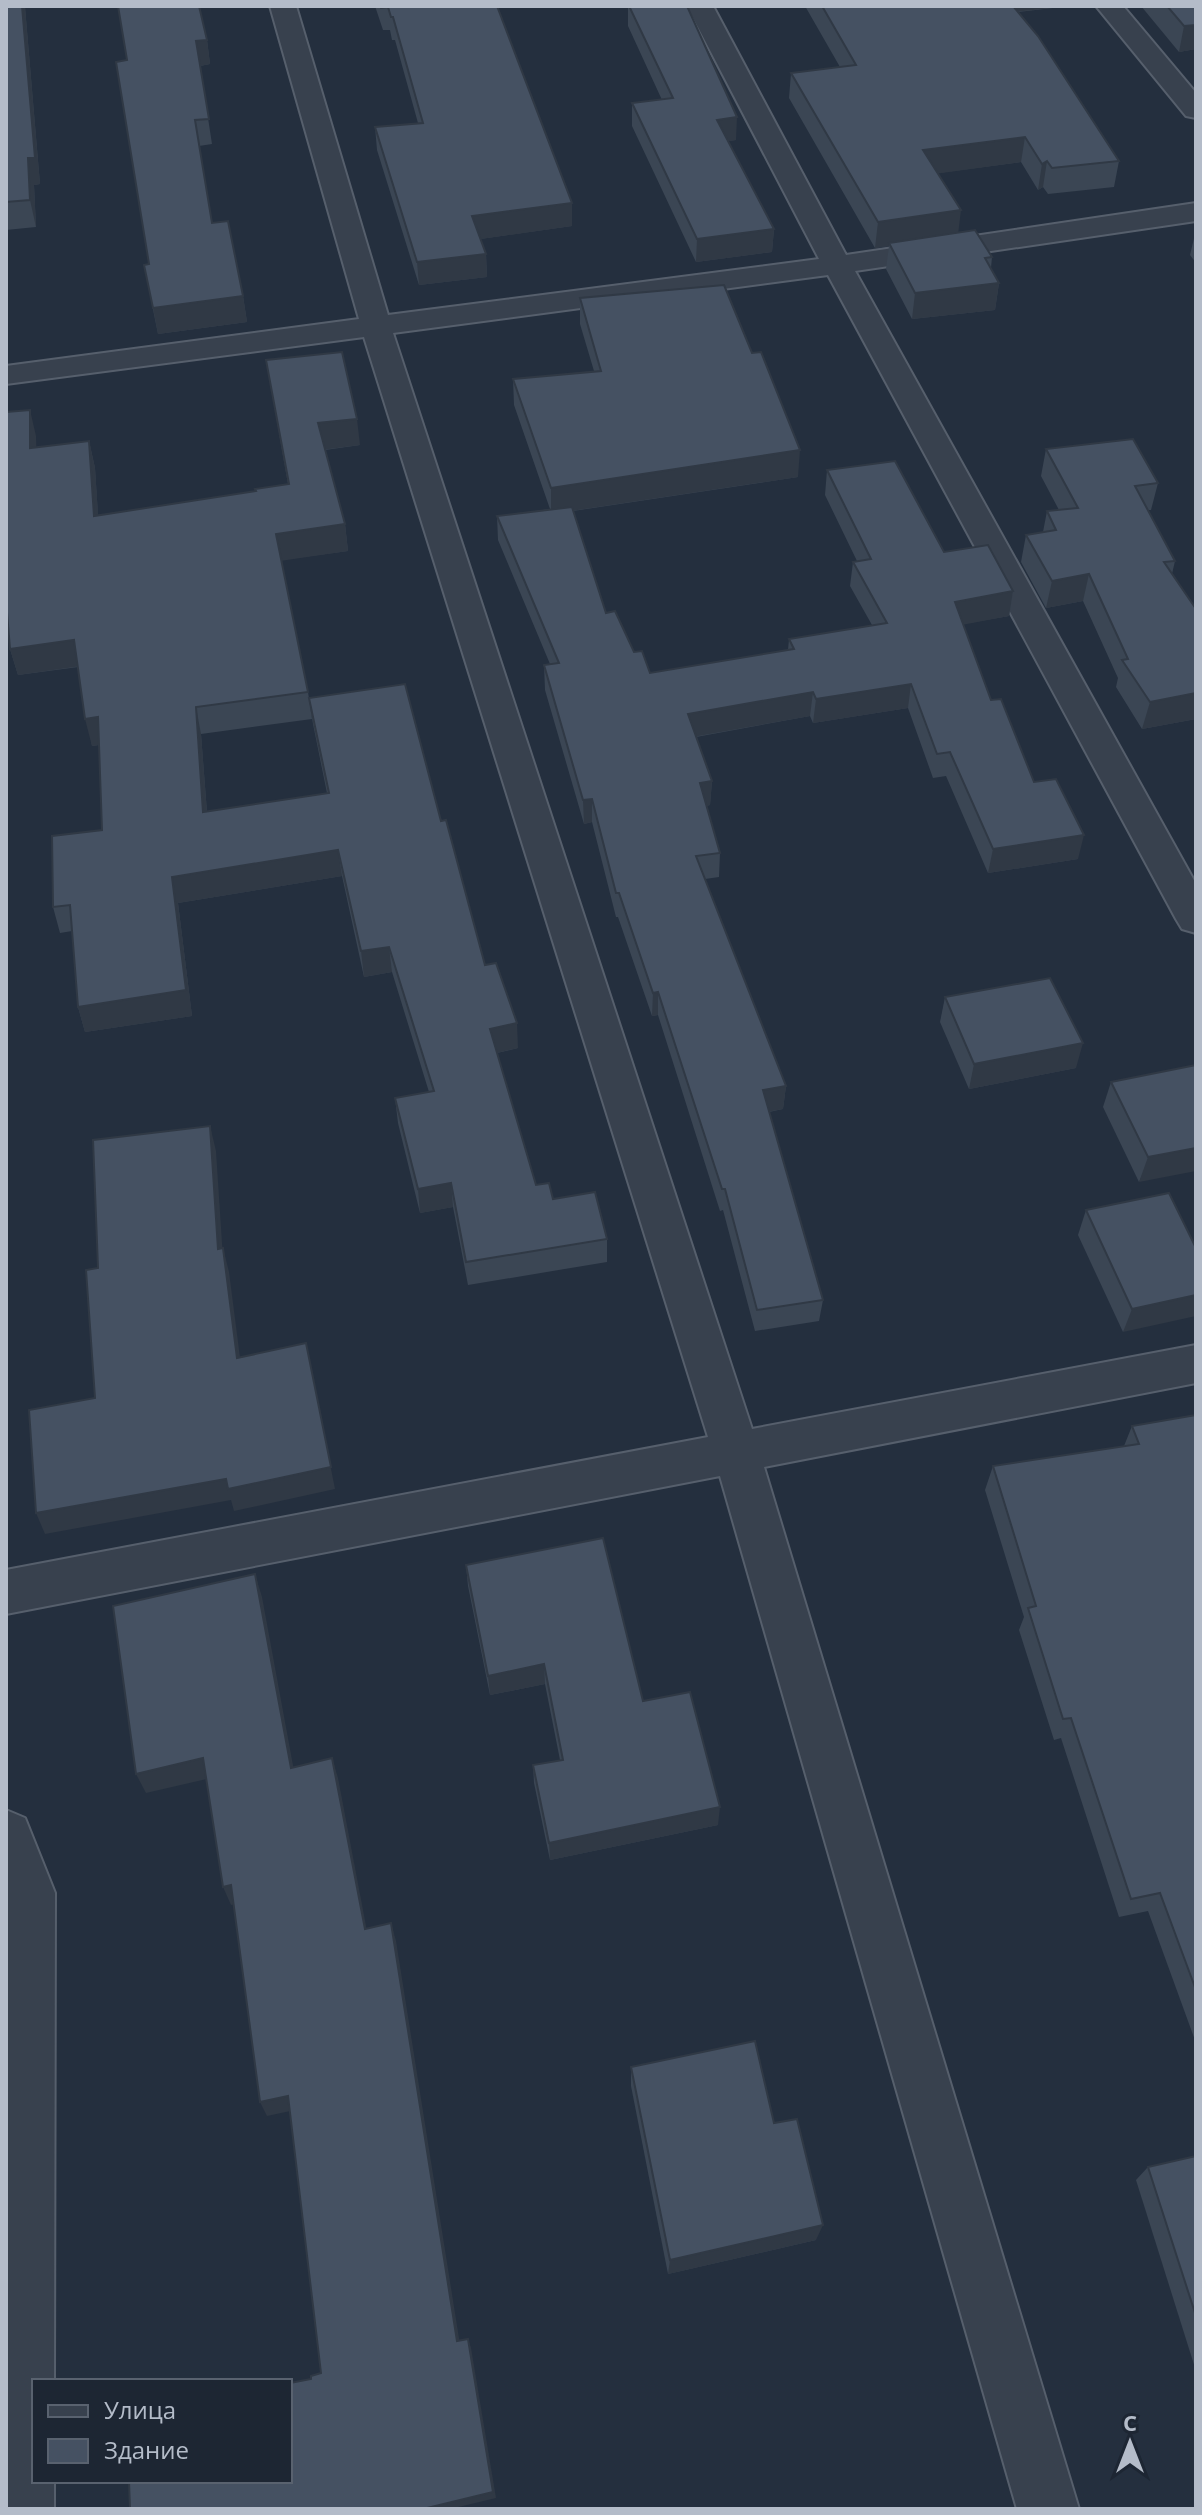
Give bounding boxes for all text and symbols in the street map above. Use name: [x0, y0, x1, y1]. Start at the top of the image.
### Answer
legend: [32, 2379, 292, 2483]
text: Улица: [104, 2393, 176, 2426]
north arrow: [1090, 2403, 1170, 2483]
text: С: [1123, 2407, 1137, 2437]
text: Здание: [104, 2433, 189, 2466]

